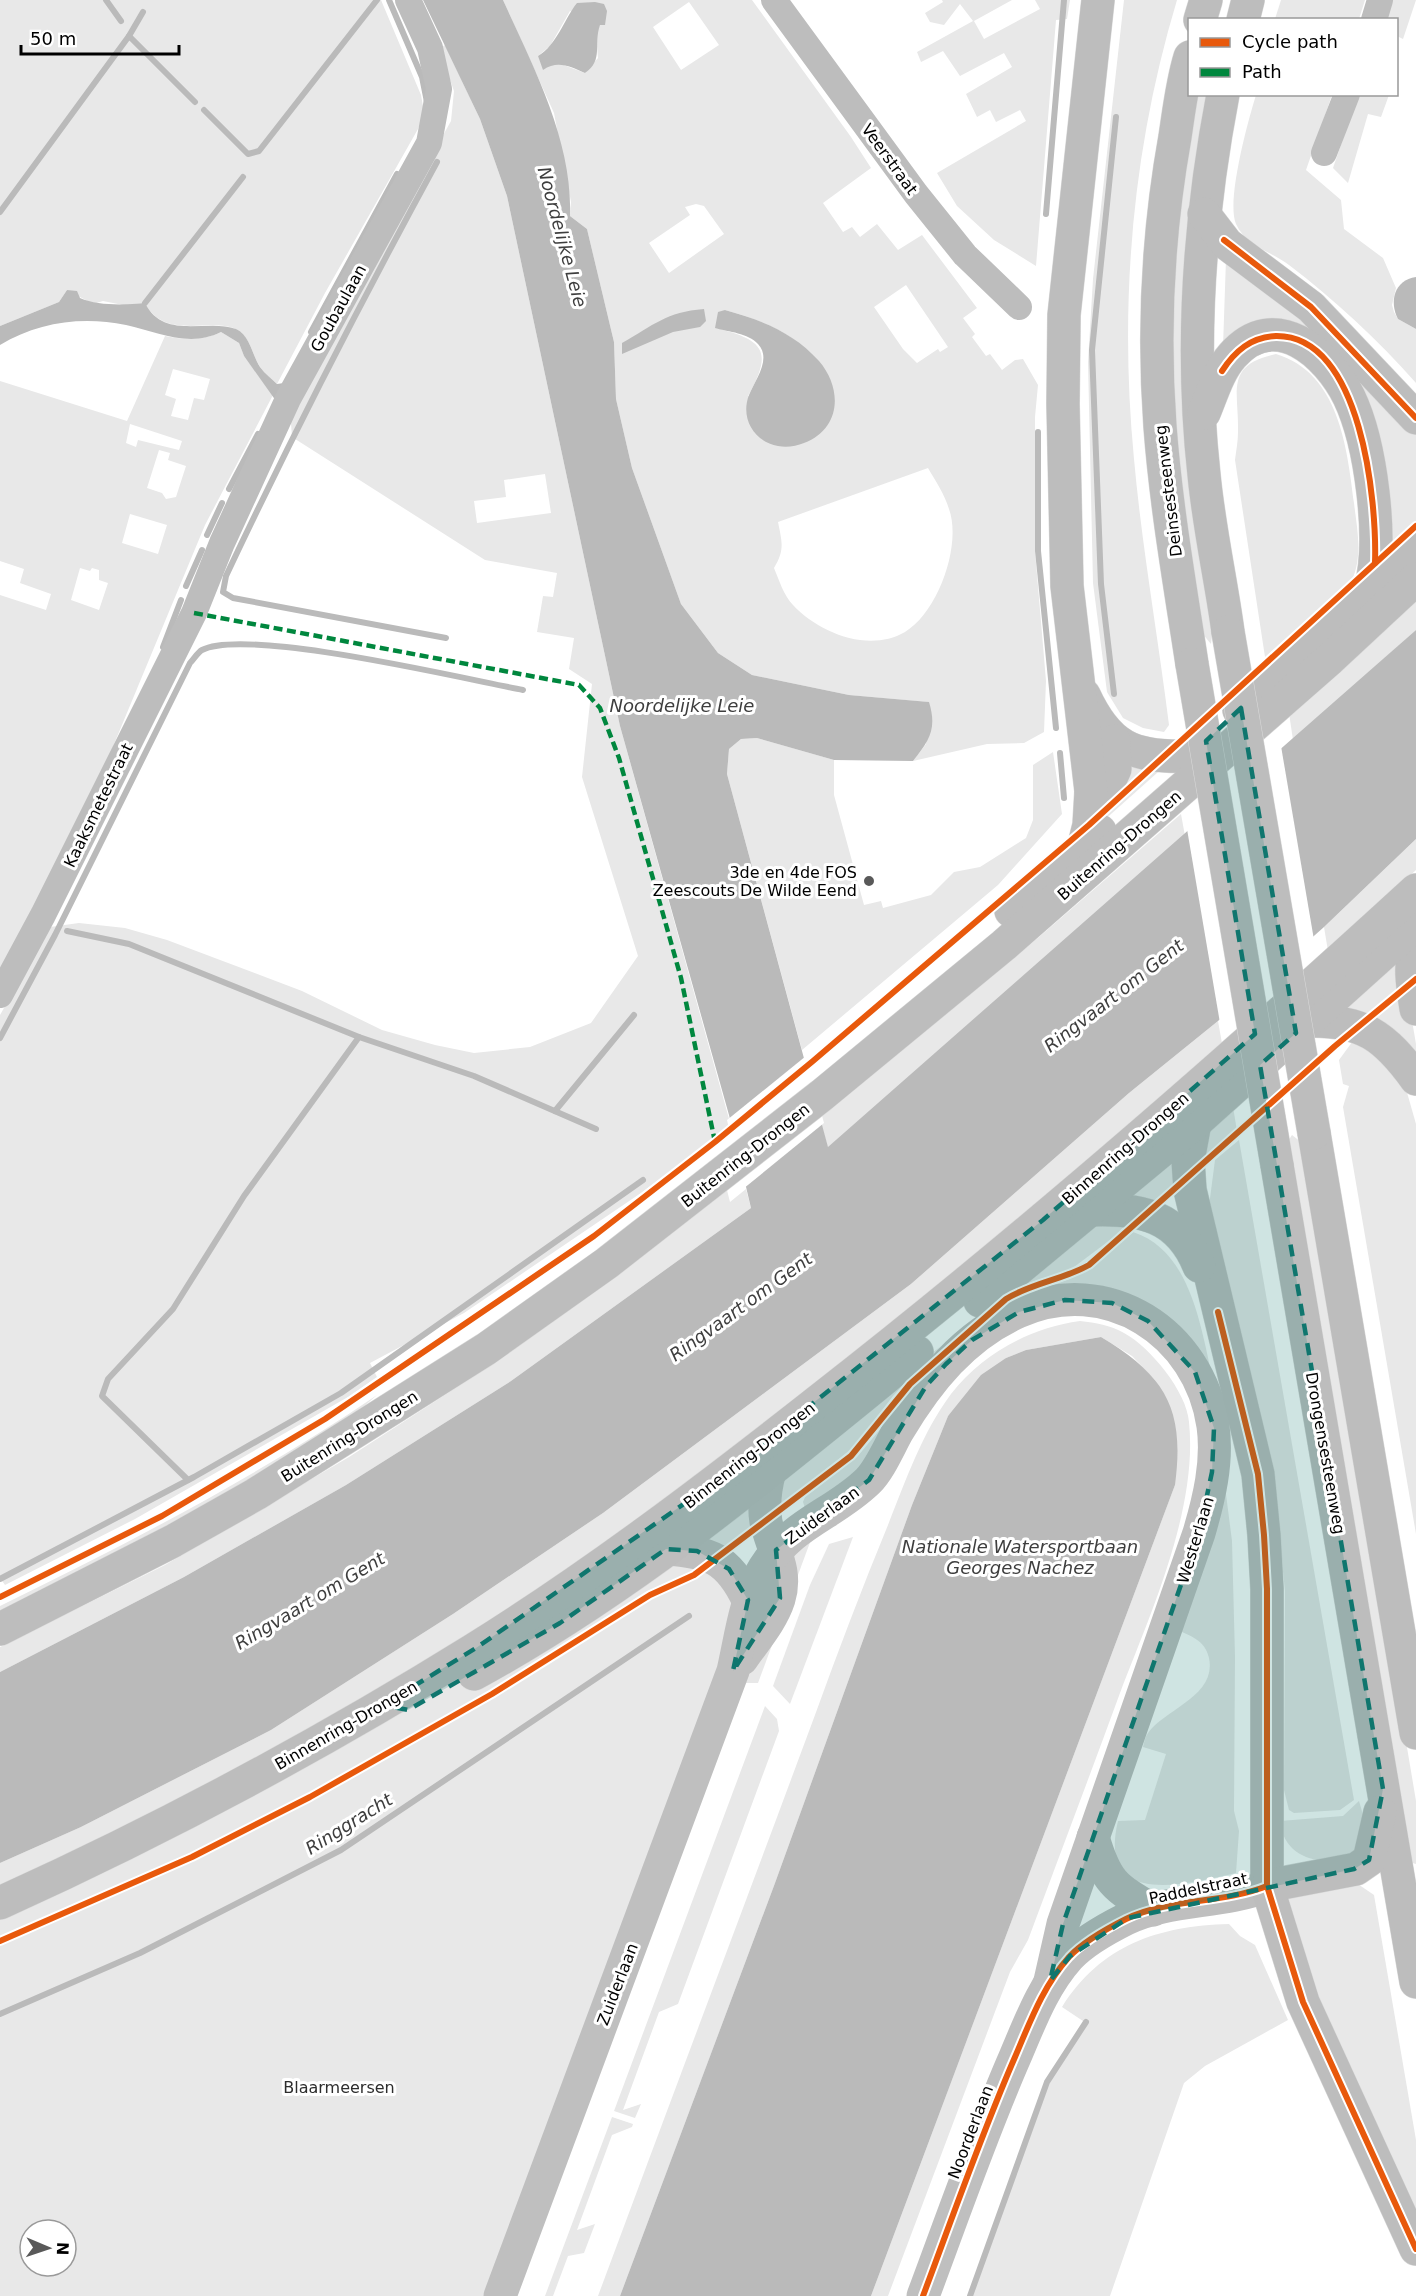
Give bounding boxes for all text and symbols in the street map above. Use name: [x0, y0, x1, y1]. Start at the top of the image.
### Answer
scale bar: [21, 18, 178, 56]
legend: [1188, 18, 1398, 96]
text: 50 m: [30, 28, 76, 49]
text: Cycle path: [1242, 31, 1338, 52]
text: Path: [1242, 61, 1282, 82]
street label: Veerstraat: [858, 120, 922, 198]
water label: Noordelijke Leie: [534, 164, 591, 310]
street label: Goubaulaan: [307, 261, 370, 355]
street label: Deinsesteenweg: [1151, 424, 1186, 558]
water label: Noordelijke Leie: [610, 695, 754, 716]
street label: Kaaksmetestraat: [60, 740, 137, 871]
street label: Buitenring-Drongen: [1054, 787, 1185, 904]
place label: 3de en 4de FOS Zeescouts De Wilde Eend: [653, 863, 857, 900]
marker: 3de en 4de FOS Zeescouts De Wilde Eend: [862, 874, 876, 888]
water label: Ringvaart om Gent: [1040, 934, 1188, 1057]
street label: Binnenring-Drongen: [1058, 1088, 1192, 1208]
street label: Buitenring-Drongen: [677, 1099, 813, 1211]
water label: Ringvaart om Gent: [665, 1247, 817, 1365]
street label: Drongensesteenweg: [1302, 1371, 1349, 1536]
street label: Buitenring-Drongen: [277, 1387, 421, 1486]
street label: Binnenring-Drongen: [680, 1398, 819, 1513]
street label: Zuiderlaan: [782, 1482, 863, 1548]
street label: Westerlaan: [1173, 1494, 1218, 1586]
water label: Nationale Watersportbaan Georges Nachez: [902, 1536, 1138, 1578]
water label: Ringvaart om Gent: [231, 1547, 389, 1654]
street label: Binnenring-Drongen: [272, 1677, 421, 1774]
water label: Ringgracht: [301, 1788, 397, 1859]
street label: Paddelstraat: [1147, 1869, 1249, 1908]
street label: Zuiderlaan: [593, 1940, 642, 2028]
park label: Blaarmeersen: [283, 2078, 395, 2097]
street label: Noorderlaan: [944, 2083, 997, 2182]
north arrow: [18, 2218, 78, 2278]
text: N: [53, 2241, 72, 2256]

